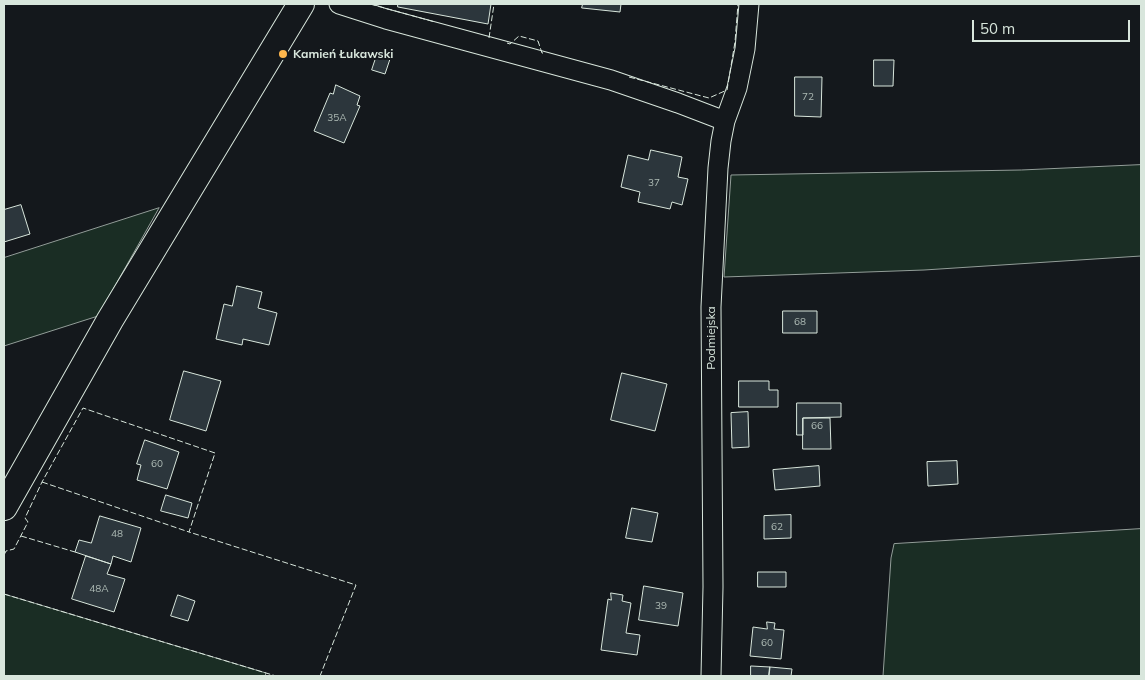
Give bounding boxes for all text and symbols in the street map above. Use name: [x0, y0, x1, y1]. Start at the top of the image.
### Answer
scale bar: [975, 10, 1132, 42]
text: 50 m: [980, 19, 1015, 38]
place label: Kamień Łukawski: [293, 47, 393, 61]
marker: Kamień Łukawski: [277, 48, 289, 60]
house number: 72: [802, 91, 814, 103]
house number: 35A: [327, 112, 347, 124]
house number: 37: [648, 177, 660, 189]
street label: Podmiejska: [704, 306, 718, 370]
house number: 68: [794, 316, 806, 328]
house number: 66: [811, 420, 823, 432]
house number: 60: [151, 458, 163, 470]
house number: 62: [771, 521, 783, 533]
house number: 48: [111, 528, 123, 540]
house number: 48A: [89, 583, 109, 595]
house number: 39: [655, 600, 667, 612]
house number: 60: [761, 637, 773, 649]

